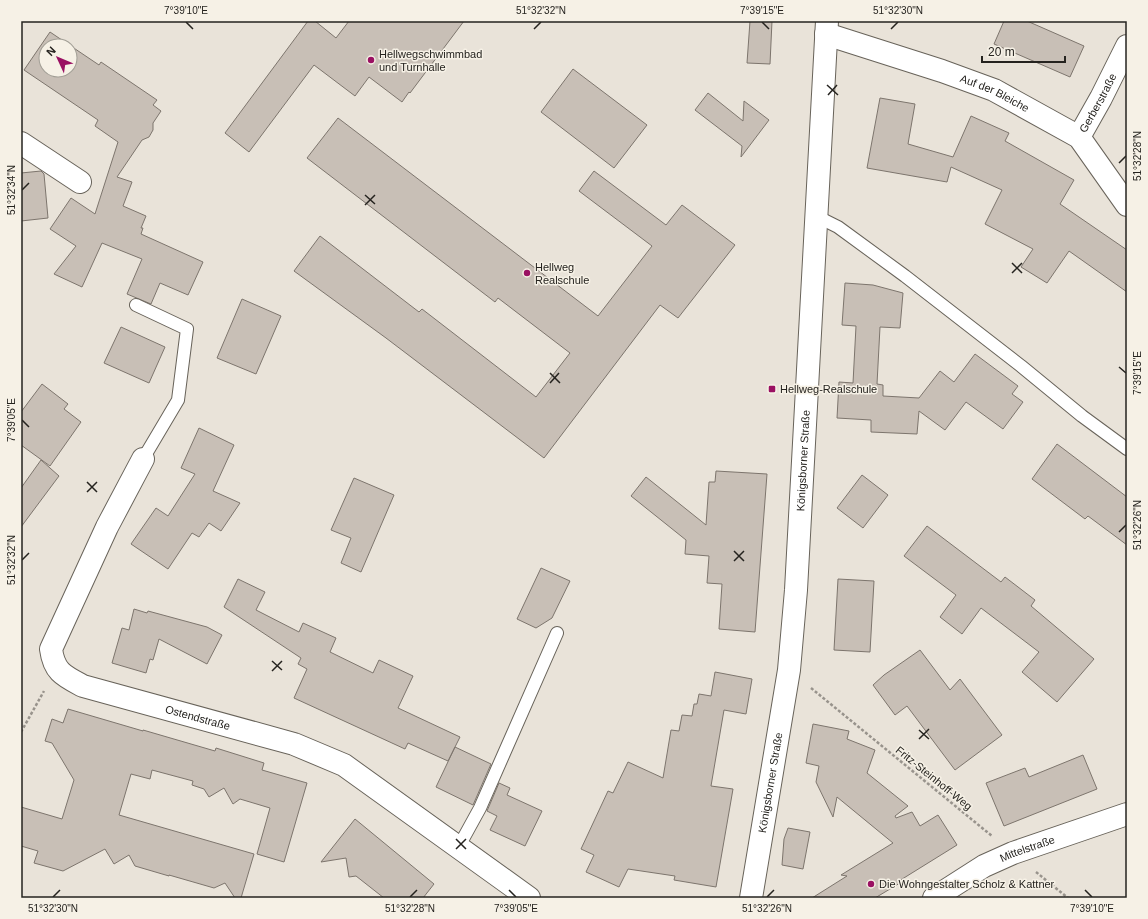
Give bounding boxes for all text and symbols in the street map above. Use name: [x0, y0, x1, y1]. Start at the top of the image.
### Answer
text: 7°39'10"E: [164, 5, 208, 16]
text: 51°32'32"N: [516, 5, 566, 16]
text: 7°39'15"E: [740, 5, 784, 16]
text: 51°32'30"N: [873, 5, 923, 16]
north arrow: [38, 38, 78, 78]
scale bar: [982, 38, 1065, 64]
text: N: [44, 44, 58, 58]
text: 20 m: [988, 45, 1015, 59]
place label: Hellwegschwimmbad und Turnhalle: [379, 48, 482, 73]
marker: Hellwegschwimmbad und Turnhalle: [366, 55, 376, 65]
street label: Gerberstraße: [1077, 71, 1118, 135]
street label: Auf der Bleiche: [959, 72, 1031, 114]
text: 51°32'28"N: [1132, 131, 1143, 181]
text: 51°32'34"N: [6, 165, 17, 215]
place label: Hellweg Realschule: [535, 261, 589, 286]
marker: Hellweg Realschule: [522, 268, 532, 278]
text: 7°39'15"E: [1132, 351, 1143, 395]
place label: Hellweg-Realschule: [780, 383, 877, 395]
marker: Hellweg-Realschule: [767, 384, 777, 394]
text: 7°39'05"E: [6, 398, 17, 442]
street label: Königsborner Straße: [794, 410, 812, 512]
text: 51°32'26"N: [1132, 500, 1143, 550]
text: 51°32'32"N: [6, 535, 17, 585]
street label: Ostendstraße: [164, 703, 231, 732]
street label: Königsborner Straße: [756, 731, 785, 834]
street label: Fritz-Steinhoff-Weg: [894, 744, 974, 812]
street label: Mittelstraße: [998, 833, 1056, 864]
place label: Die Wohngestalter Scholz & Kattner: [879, 878, 1055, 890]
marker: Die Wohngestalter Scholz & Kattner: [866, 879, 876, 889]
text: 51°32'30"N: [28, 903, 78, 914]
text: 51°32'28"N: [385, 903, 435, 914]
text: 7°39'05"E: [494, 903, 538, 914]
text: 51°32'26"N: [742, 903, 792, 914]
text: 7°39'10"E: [1070, 903, 1114, 914]

